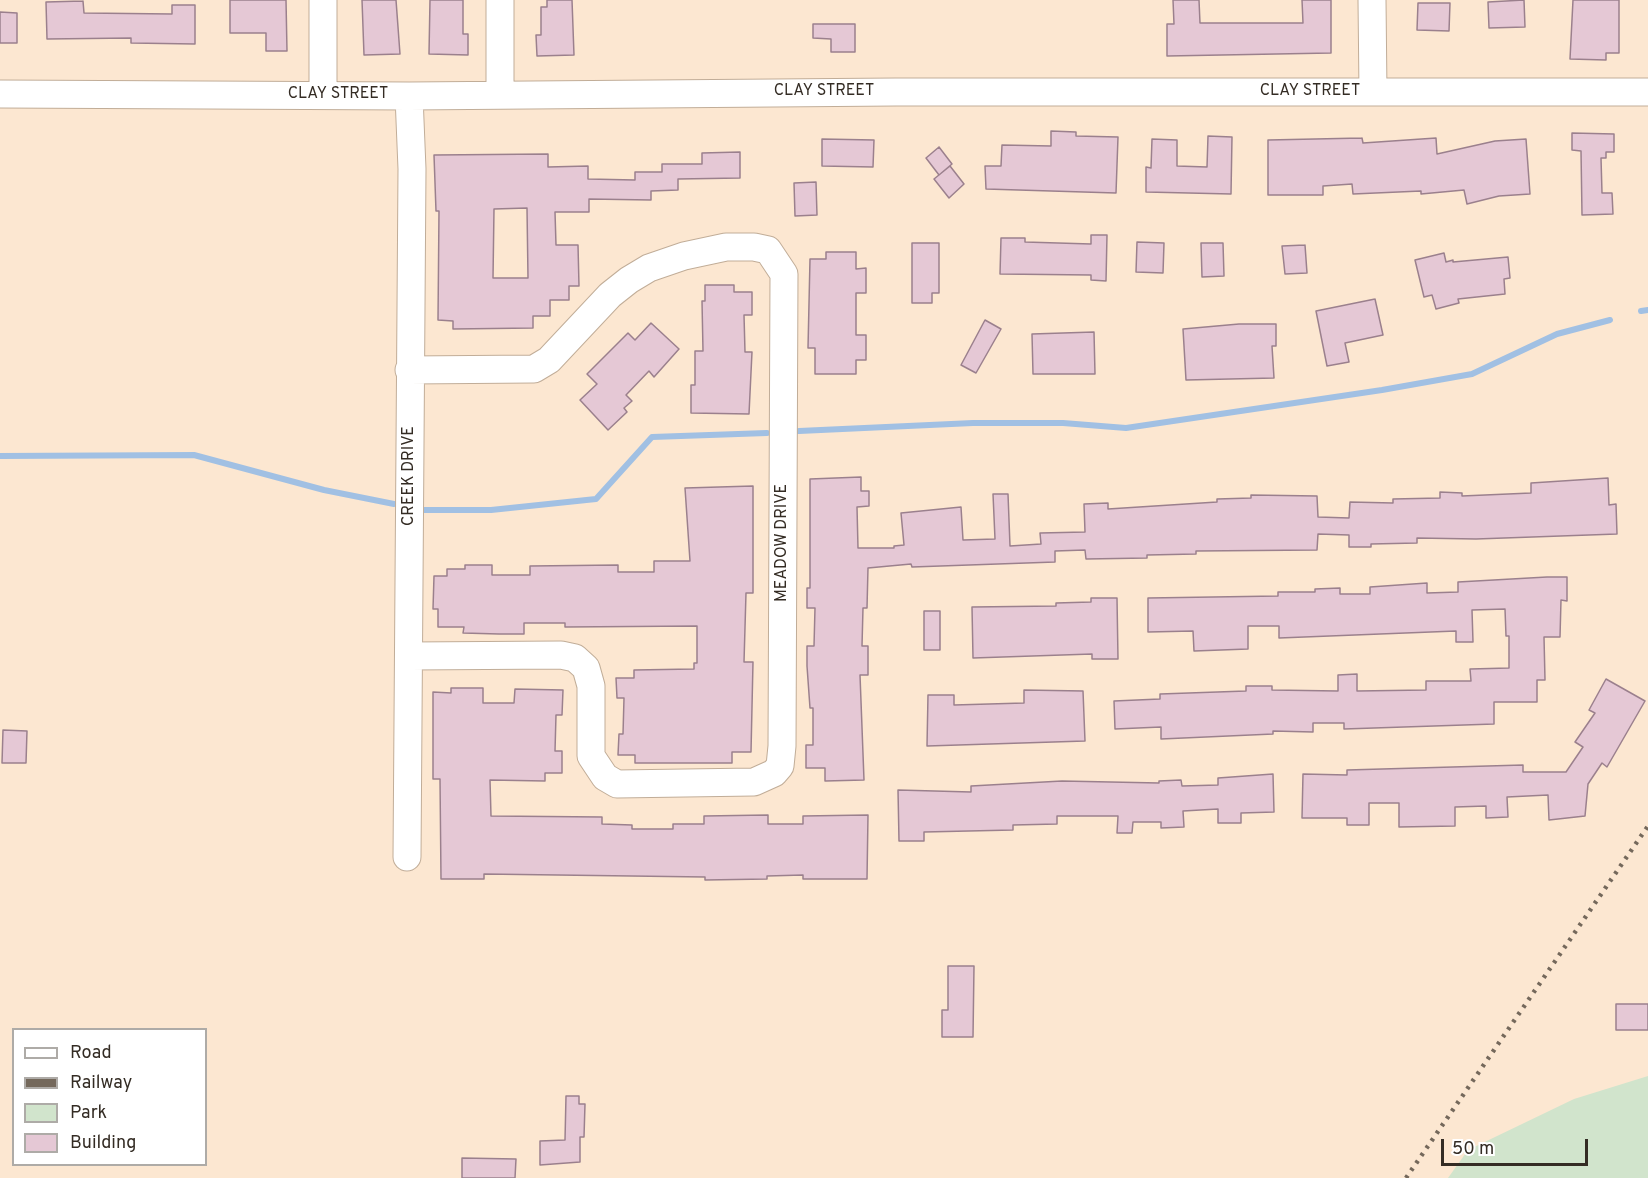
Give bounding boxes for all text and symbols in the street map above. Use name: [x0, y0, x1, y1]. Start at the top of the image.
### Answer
street label: CLAY STREET: [774, 82, 874, 102]
street label: CLAY STREET: [1260, 82, 1360, 102]
street label: CLAY STREET: [288, 85, 388, 105]
street label: CREEK DRIVE: [400, 426, 420, 526]
street label: MEADOW DRIVE: [773, 484, 793, 602]
legend: [12, 1028, 207, 1166]
text: Road: [70, 1042, 112, 1065]
text: Railway: [70, 1072, 132, 1095]
text: Park: [70, 1102, 107, 1125]
scale bar: [1444, 1127, 1591, 1165]
text: Building: [70, 1132, 136, 1155]
text: 50 m: [1452, 1138, 1494, 1161]

